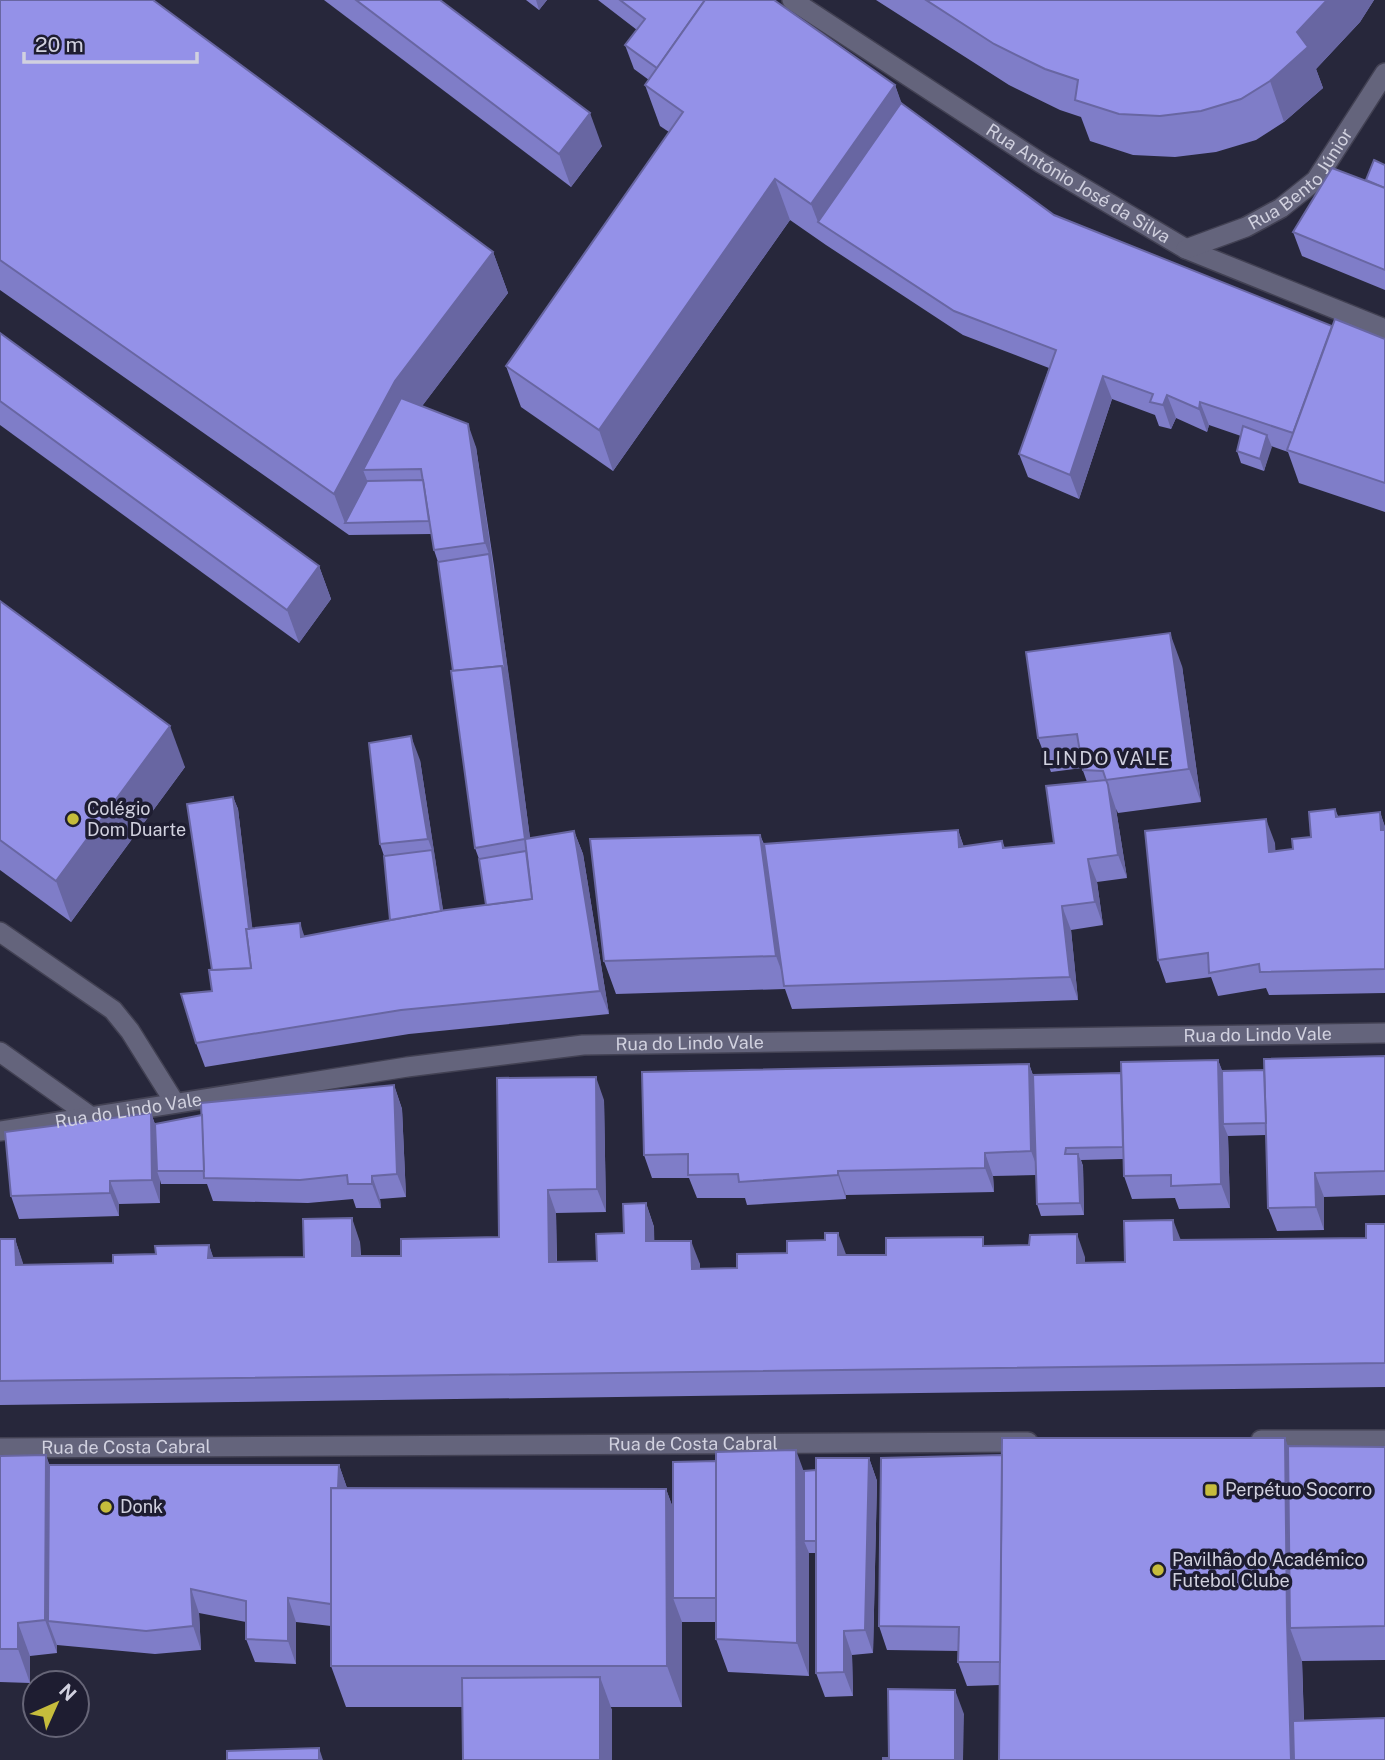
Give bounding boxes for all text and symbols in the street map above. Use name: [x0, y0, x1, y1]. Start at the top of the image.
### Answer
scale bar: [24, 21, 198, 65]
text: 20 m: [35, 32, 84, 57]
street label: Rua António José da Silva: [982, 119, 1174, 247]
street label: Rua Bento Júnior: [1244, 124, 1357, 234]
district label: LINDO VALE: [1043, 747, 1171, 769]
place label: Colégio Dom Duarte: [87, 798, 186, 840]
marker: Colégio Dom Duarte: [65, 811, 81, 827]
street label: Rua do Lindo Vale: [1183, 1023, 1332, 1046]
street label: Rua do Lindo Vale: [615, 1031, 764, 1055]
street label: Rua do Lindo Vale: [53, 1088, 203, 1132]
street label: Rua de Costa Cabral: [608, 1432, 778, 1454]
street label: Rua de Costa Cabral: [41, 1436, 211, 1458]
place label: Perpétuo Socorro: [1225, 1479, 1372, 1500]
marker: Perpétuo Socorro: [1203, 1482, 1219, 1498]
place label: Donk: [120, 1496, 163, 1517]
marker: Donk: [98, 1499, 114, 1515]
place label: Pavilhão do Académico Futebol Clube: [1172, 1549, 1365, 1591]
marker: Pavilhão do Académico Futebol Clube: [1150, 1562, 1166, 1578]
north arrow: [21, 1669, 91, 1739]
text: N: [55, 1679, 81, 1705]

